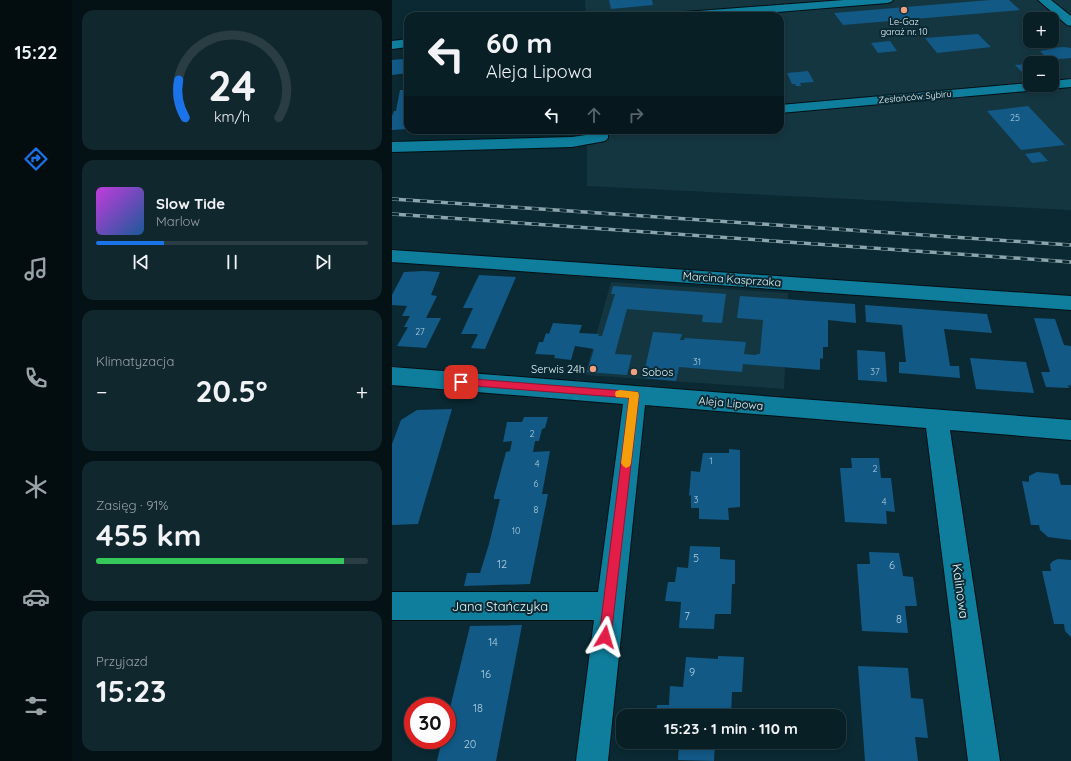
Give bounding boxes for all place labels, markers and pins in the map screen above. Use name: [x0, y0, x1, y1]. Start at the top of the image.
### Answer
marker: Le-Gaz garaż nr. 10: [899, 5, 909, 15]
place label: Le-Gaz garaż nr. 10: [880, 16, 928, 37]
place label: Serwis 24h: [531, 362, 585, 376]
marker: Serwis 24h: [588, 364, 598, 374]
pin: [444, 365, 478, 399]
place label: Sobos: [642, 365, 673, 379]
marker: Sobos: [629, 367, 639, 377]

